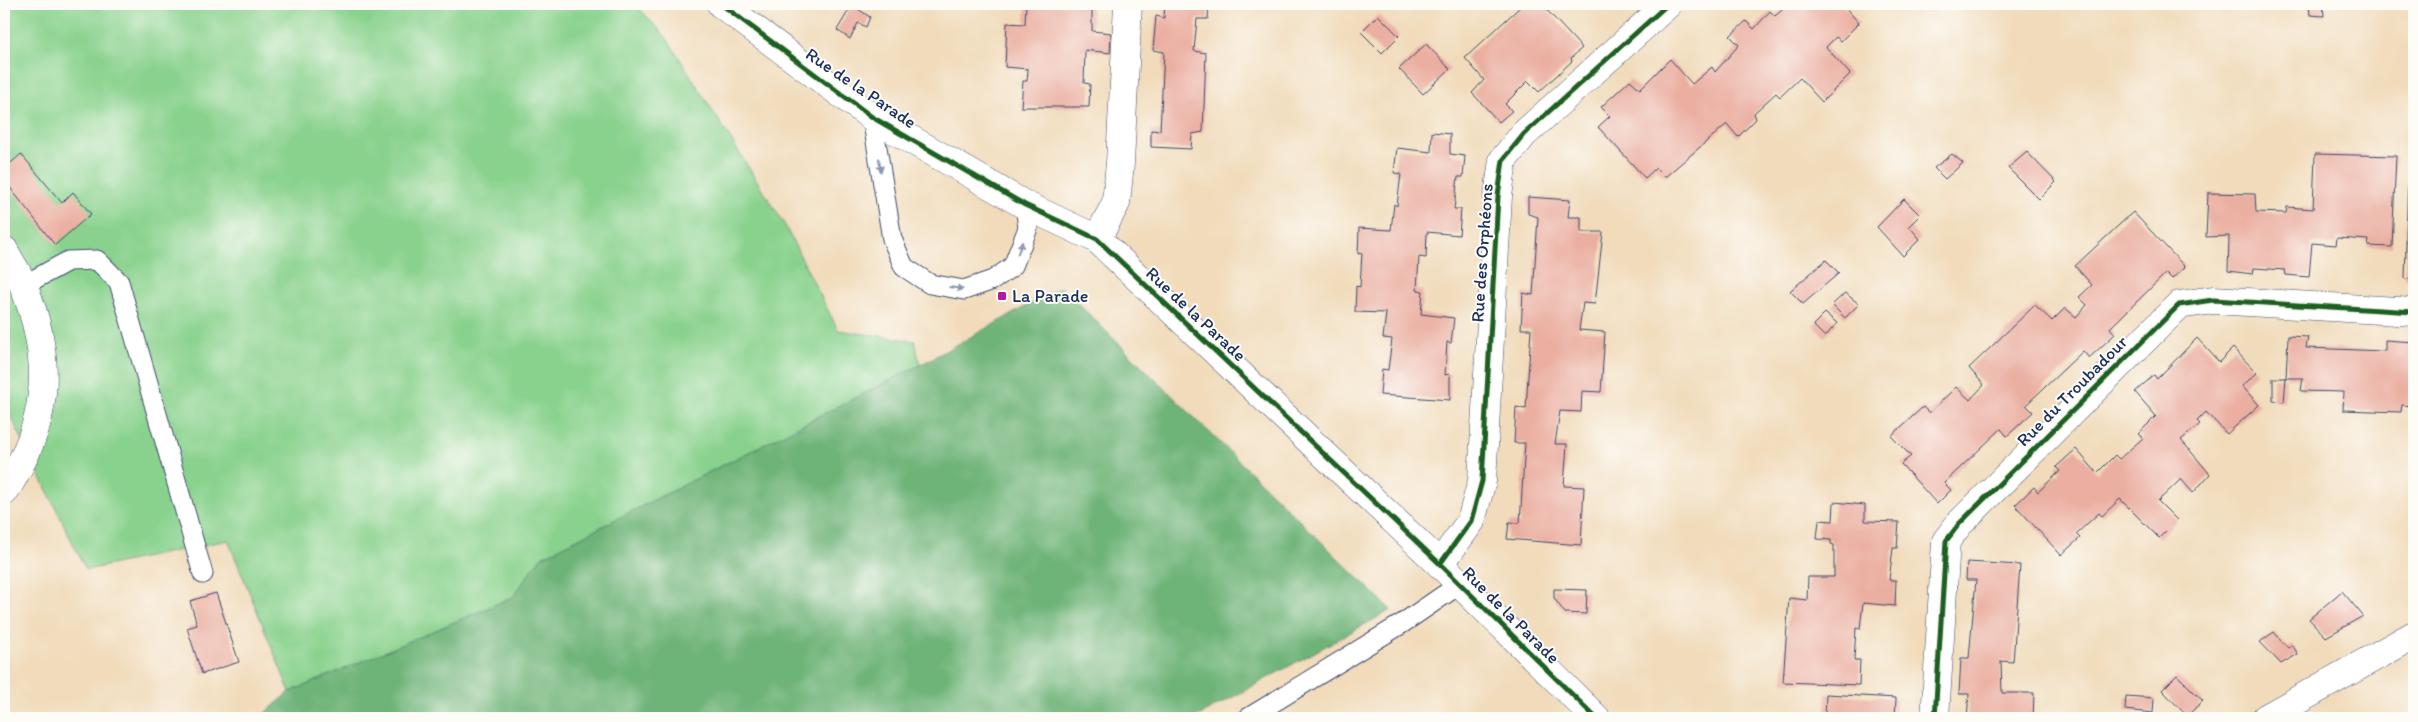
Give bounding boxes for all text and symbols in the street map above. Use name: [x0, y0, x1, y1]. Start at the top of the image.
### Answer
street label: Rue de la Parade: [802, 43, 920, 133]
one-way arrow: [876, 157, 884, 173]
street label: Rue des Orphéons: [1466, 183, 1498, 323]
one-way arrow: [1017, 240, 1025, 255]
street label: Rue de la Parade: [1141, 262, 1251, 366]
one-way arrow: [948, 284, 964, 292]
place label: La Parade: [1012, 285, 1088, 307]
marker: La Parade: [996, 290, 1008, 302]
street label: Rue du Troubadour: [2012, 331, 2132, 451]
street label: Rue de la Parade: [1458, 562, 1564, 668]

